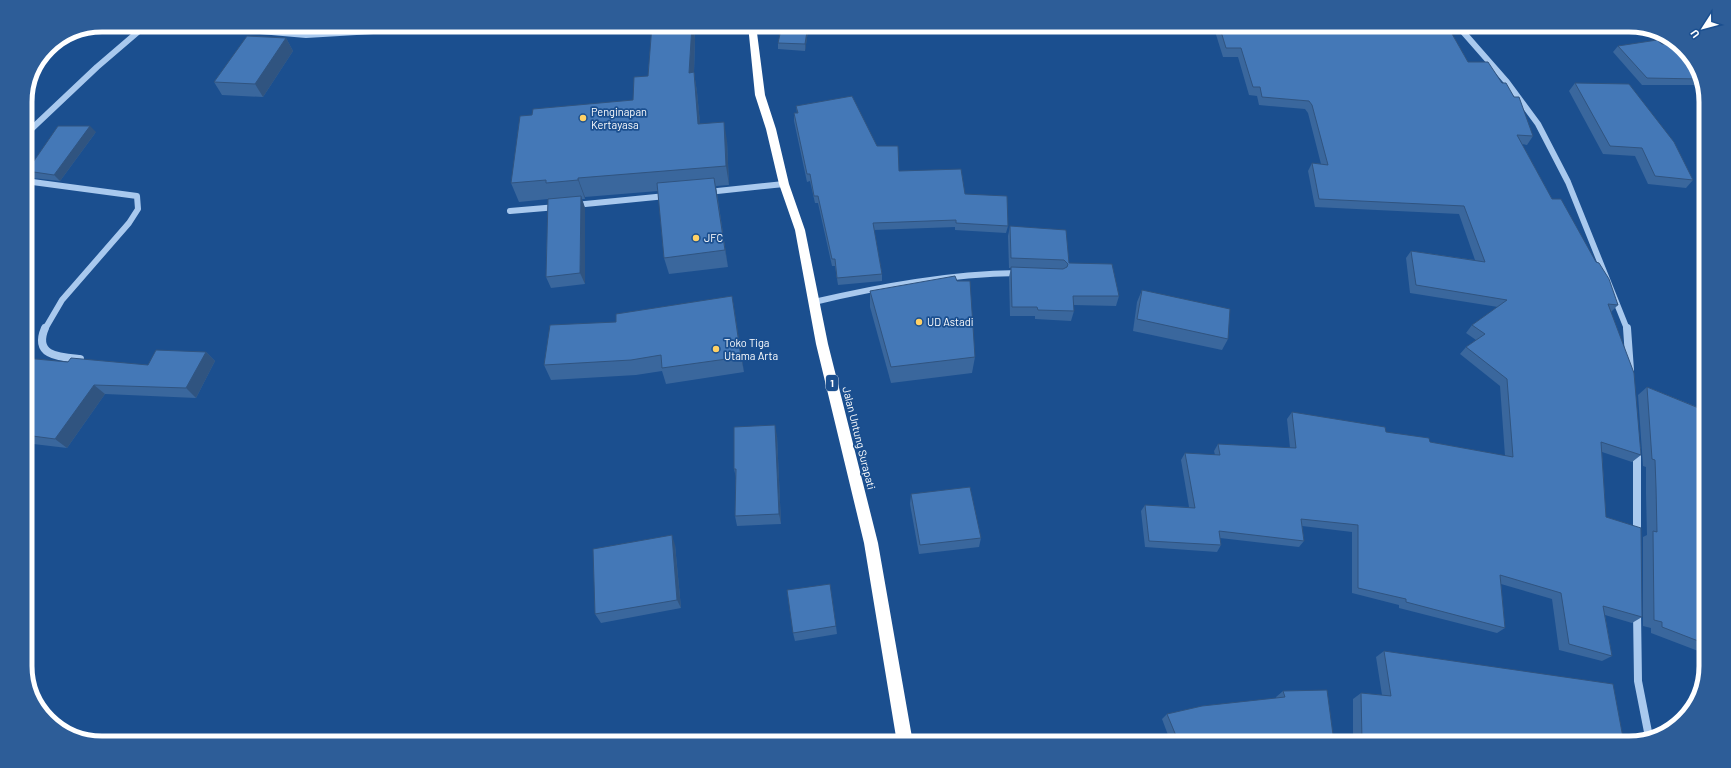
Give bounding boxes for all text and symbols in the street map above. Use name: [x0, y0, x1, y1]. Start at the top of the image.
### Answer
north arrow: [1683, 8, 1723, 48]
text: U: [1687, 27, 1702, 41]
place label: Penginapan Kertayasa: [591, 105, 647, 131]
marker: Penginapan Kertayasa: [578, 113, 588, 123]
place label: JFC: [704, 231, 723, 244]
marker: JFC: [691, 233, 701, 243]
place label: UD Astadi: [927, 315, 974, 328]
marker: UD Astadi: [914, 317, 924, 327]
place label: Toko Tiga Utama Arta: [724, 336, 778, 362]
marker: Toko Tiga Utama Arta: [711, 344, 721, 354]
road number: 1: [826, 375, 838, 391]
street label: Jalan Untung Surapati: [840, 385, 879, 491]

